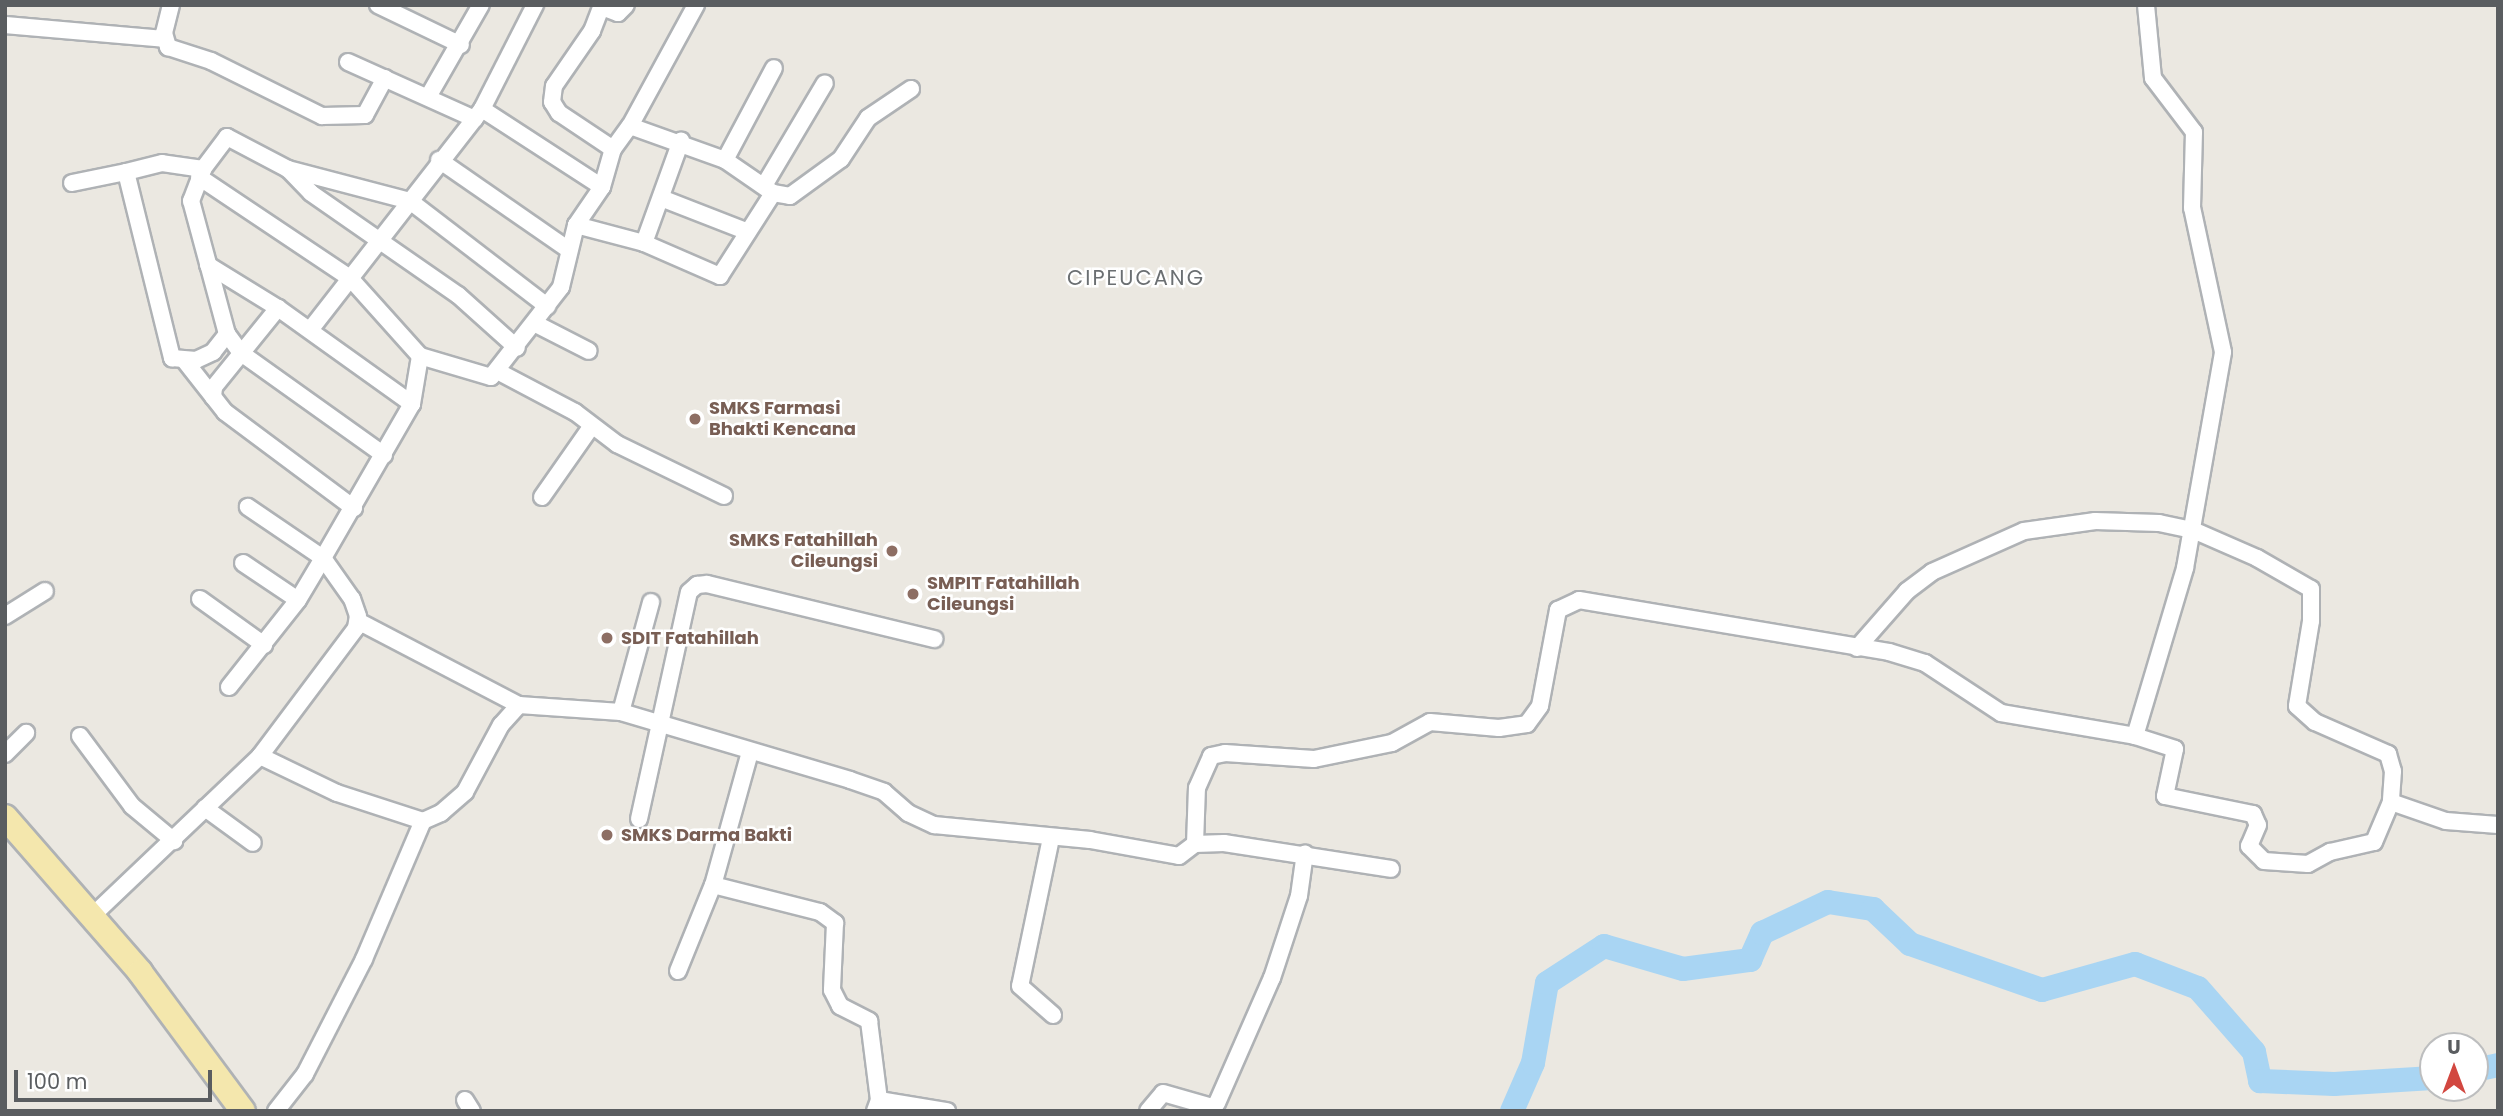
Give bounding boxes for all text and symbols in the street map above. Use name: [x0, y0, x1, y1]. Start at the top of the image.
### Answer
district label: CIPEUCANG: [1068, 265, 1204, 291]
place label: SMKS Farmasi Bhakti Kencana: [709, 398, 856, 440]
marker: SMKS Farmasi Bhakti Kencana: [687, 411, 703, 427]
place label: SMKS Fatahillah Cileungsi: [729, 530, 878, 572]
marker: SMKS Fatahillah Cileungsi: [884, 543, 900, 559]
place label: SMPIT Fatahillah Cileungsi: [927, 573, 1080, 616]
marker: SMPIT Fatahillah Cileungsi: [905, 586, 921, 602]
place label: SDIT Fatahillah: [621, 627, 759, 649]
marker: SDIT Fatahillah: [599, 630, 615, 646]
place label: SMKS Darma Bakti: [621, 824, 792, 846]
marker: SMKS Darma Bakti: [599, 827, 615, 843]
north arrow: [2419, 1032, 2489, 1102]
text: U: [2447, 1034, 2461, 1061]
scale bar: [18, 1056, 215, 1100]
text: 100 m: [27, 1067, 87, 1096]

